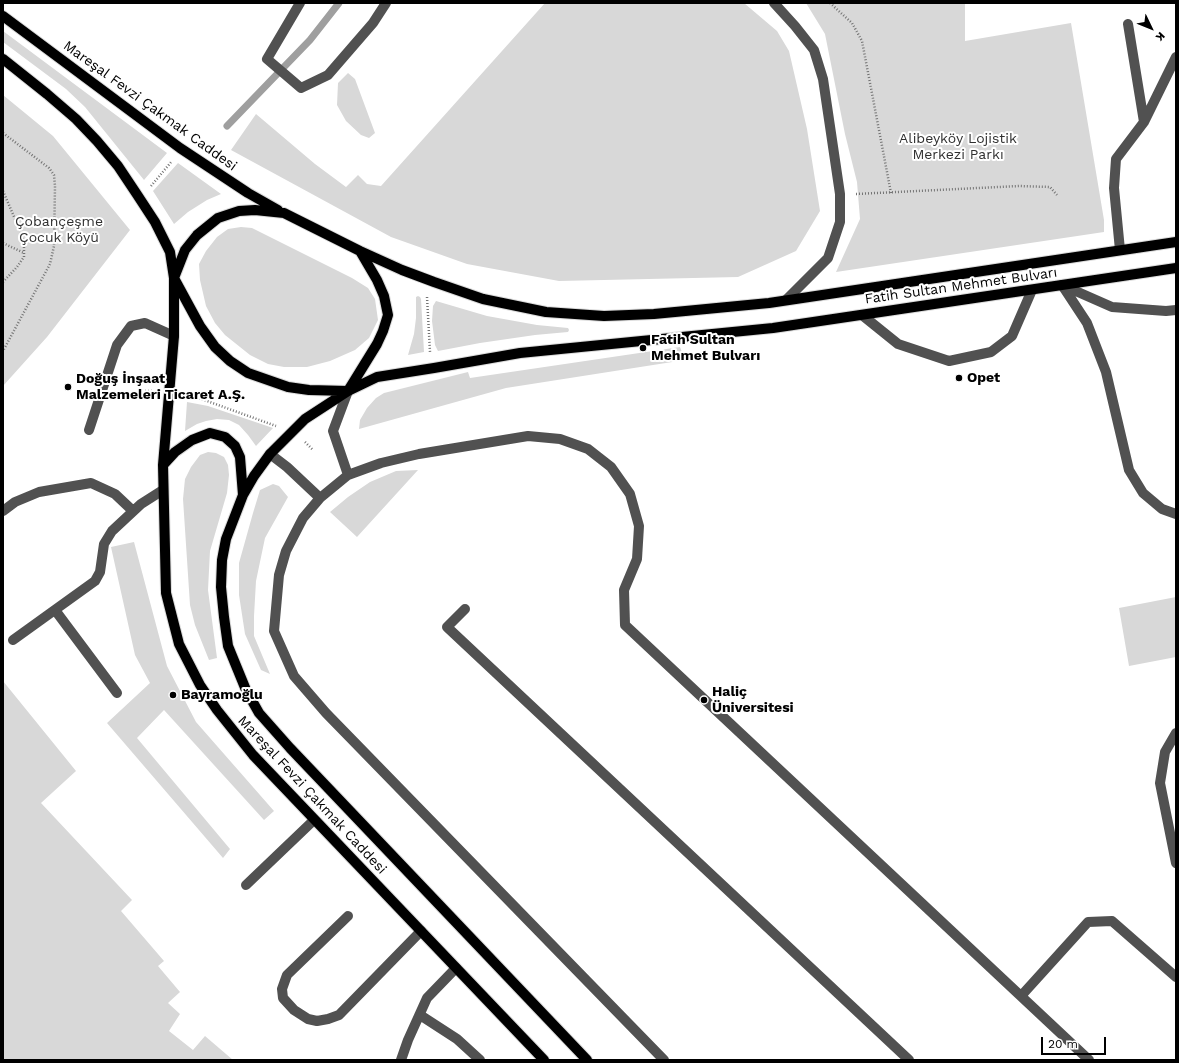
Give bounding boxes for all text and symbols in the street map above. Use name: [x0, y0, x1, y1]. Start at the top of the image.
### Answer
north arrow: [1131, 8, 1171, 48]
text: K: [1153, 29, 1167, 44]
street label: Mareşal Fevzi Çakmak Caddesi: [60, 37, 240, 175]
park label: Alibeyköy Lojistik Merkezi Parkı: [899, 131, 1017, 164]
park label: Çobançeşme Çocuk Köyü: [15, 214, 103, 246]
street label: Fatih Sultan Mehmet Bulvarı: [864, 264, 1058, 308]
place label: Fatih Sultan Mehmet Bulvarı: [651, 332, 760, 364]
marker: Fatih Sultan Mehmet Bulvarı: [638, 343, 648, 353]
place label: Opet: [967, 370, 1000, 386]
place label: Doğuş İnşaat Malzemeleri Ticaret A.Ş.: [76, 371, 245, 404]
marker: Opet: [954, 373, 964, 383]
marker: Doğuş İnşaat Malzemeleri Ticaret A.Ş.: [63, 382, 73, 392]
place label: Haliç Üniversitesi: [712, 684, 794, 716]
place label: Bayramoğlu: [181, 687, 263, 703]
marker: Bayramoğlu: [168, 690, 178, 700]
marker: Haliç Üniversitesi: [699, 695, 709, 705]
street label: Mareşal Fevzi Çakmak Caddesi: [234, 712, 390, 878]
scale bar: [1043, 1029, 1108, 1055]
text: 20 m: [1048, 1037, 1078, 1051]

